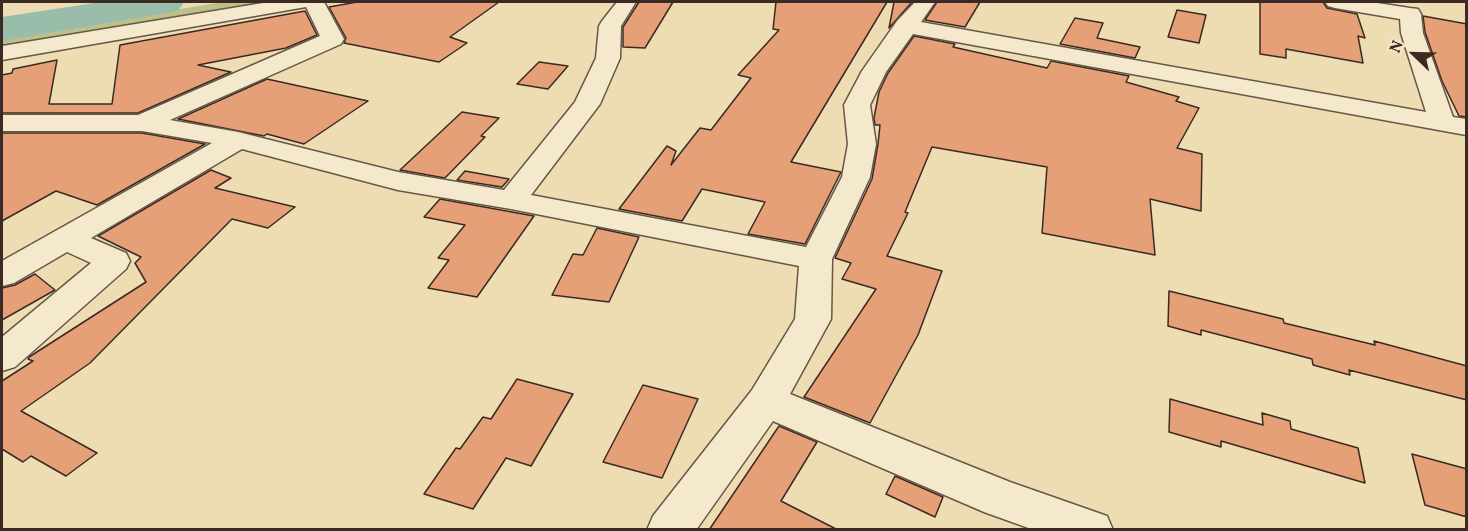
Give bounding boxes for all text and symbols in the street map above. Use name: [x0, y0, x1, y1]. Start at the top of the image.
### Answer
north arrow: [1384, 24, 1444, 84]
text: N: [1385, 37, 1410, 57]

